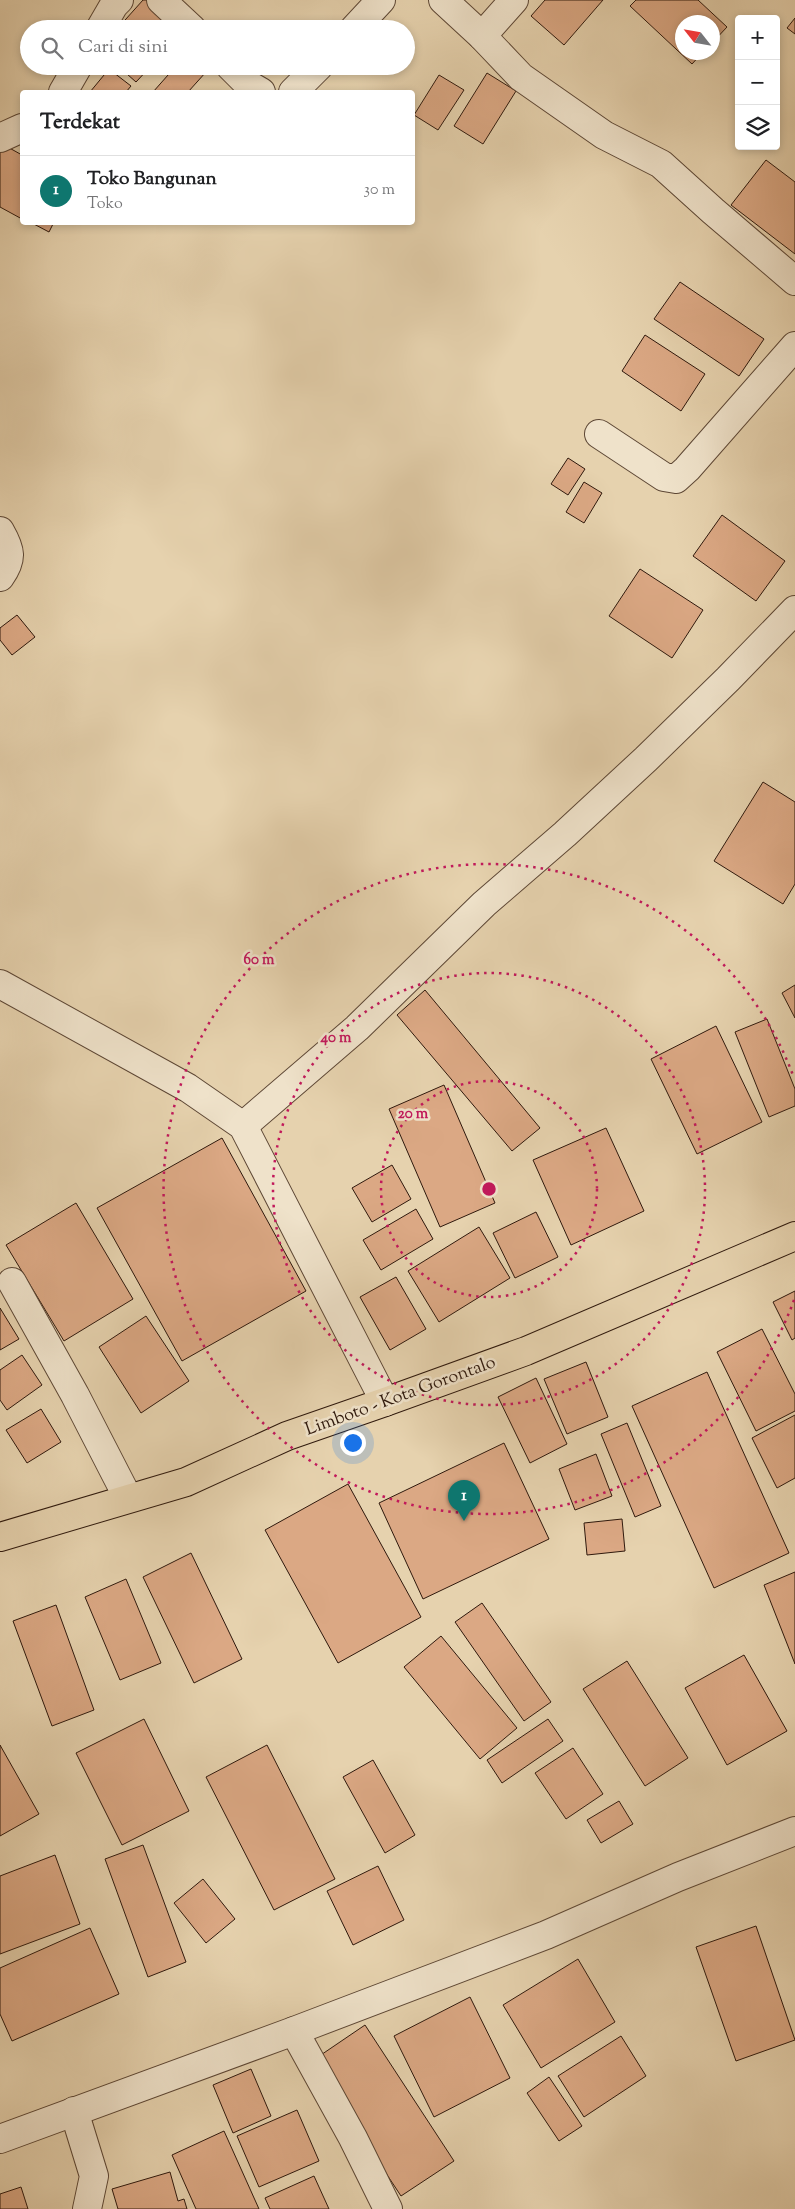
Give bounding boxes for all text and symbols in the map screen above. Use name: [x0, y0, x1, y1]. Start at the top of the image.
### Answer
north arrow: [675, 15, 720, 60]
map controls: [735, 15, 780, 150]
button: +: [735, 15, 780, 60]
search box: [20, 20, 415, 75]
icon: search: [38, 34, 66, 62]
text: Cari di sini: [78, 34, 168, 61]
button: −: [735, 60, 780, 105]
button: layers: [735, 105, 780, 150]
text: Terdekat: [40, 108, 120, 138]
text: Toko Bangunan: [87, 166, 217, 193]
text: 1: [53, 179, 59, 202]
text: 30 m: [364, 179, 395, 202]
text: Toko: [87, 193, 123, 216]
text: 60 m: [244, 950, 275, 971]
text: 40 m: [320, 1028, 352, 1049]
text: 20 m: [398, 1104, 429, 1125]
centre of rings: [480, 1180, 498, 1198]
street label: Limboto - Kota Gorontalo: [302, 1350, 500, 1443]
your location: [340, 1430, 366, 1456]
pin: 1: [448, 1480, 480, 1521]

